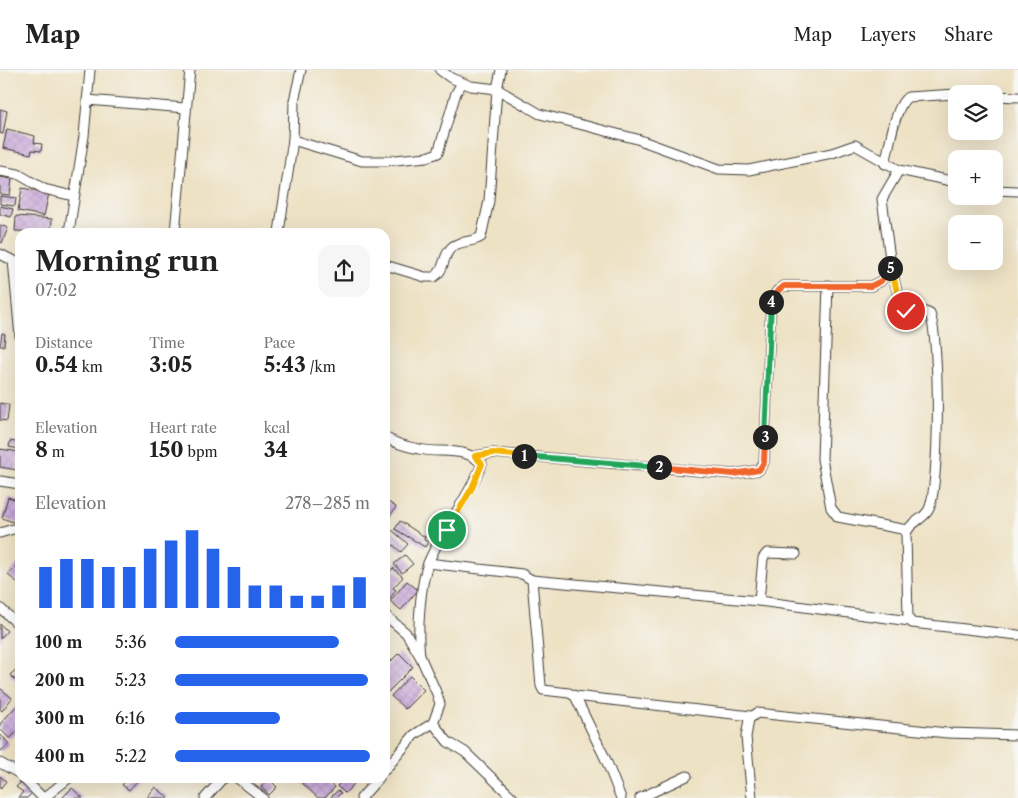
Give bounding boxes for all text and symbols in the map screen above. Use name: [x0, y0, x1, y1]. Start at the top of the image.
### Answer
text: Map: [25, 20, 80, 49]
text: Map: [794, 24, 832, 46]
text: Layers: [860, 24, 916, 46]
text: Share: [944, 24, 993, 46]
map controls: [948, 85, 1003, 270]
button: layers: [948, 85, 1003, 140]
button: +: [948, 150, 1003, 205]
button: −: [948, 215, 1003, 270]
text: Morning run: [35, 244, 219, 278]
button: share: [318, 245, 370, 297]
pin: 5: [878, 256, 902, 280]
text: 5: [887, 259, 894, 277]
text: 07:02: [35, 280, 77, 300]
pin: 4: [758, 290, 784, 314]
pin: [885, 290, 927, 332]
text: 4: [767, 293, 776, 311]
icon: check: [892, 297, 920, 325]
text: Distance: [35, 334, 93, 352]
text: Time: [149, 334, 185, 352]
text: Pace: [264, 334, 295, 352]
text: 0.54: [35, 352, 78, 377]
text: 3:05: [149, 352, 192, 377]
text: 5:43: [264, 352, 306, 377]
text: km: [78, 358, 103, 376]
text: /km: [306, 358, 336, 376]
text: Elevation: [35, 419, 98, 437]
text: Heart rate: [149, 419, 217, 437]
text: kcal: [264, 419, 290, 437]
pin: 3: [752, 424, 778, 450]
text: 3: [762, 428, 769, 446]
text: 8: [35, 437, 48, 462]
text: 150: [149, 437, 184, 462]
text: 34: [264, 437, 288, 462]
text: m: [48, 443, 65, 461]
text: bpm: [184, 443, 218, 461]
pin: 1: [512, 444, 536, 468]
text: 1: [521, 447, 528, 465]
pin: 2: [646, 454, 672, 480]
text: 2: [655, 458, 664, 476]
text: Elevation: [35, 493, 106, 513]
text: 278–285 m: [285, 493, 370, 513]
pin: [426, 509, 468, 551]
icon: arrive: [433, 516, 461, 544]
text: 100 m: [35, 632, 82, 652]
text: 5:36: [115, 632, 146, 652]
text: 200 m: [35, 670, 85, 690]
text: 5:23: [115, 670, 146, 690]
text: 300 m: [35, 708, 84, 728]
text: 6:16: [115, 708, 145, 728]
text: 400 m: [35, 746, 85, 766]
text: 5:22: [115, 746, 147, 766]

